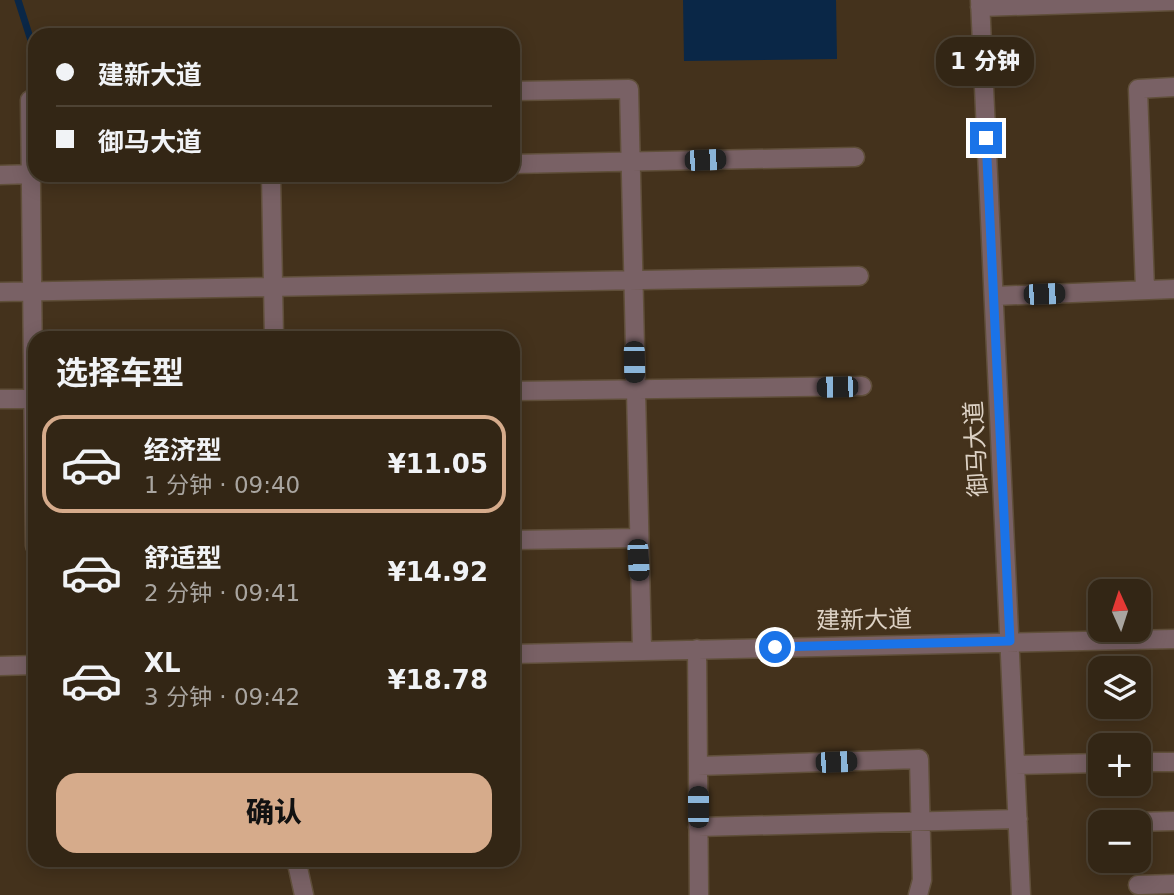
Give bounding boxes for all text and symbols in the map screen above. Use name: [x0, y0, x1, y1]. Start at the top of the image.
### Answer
callout: 1 分钟: [937, 37, 1035, 86]
text: 1 分钟: [950, 48, 1020, 74]
text: 建新大道: [98, 60, 202, 90]
route end: [970, 122, 1002, 154]
text: 御马大道: [98, 127, 202, 157]
car: [684, 149, 727, 171]
car: [1023, 283, 1066, 305]
car: [624, 341, 645, 383]
text: 选择车型: [56, 354, 184, 392]
car: [816, 376, 859, 398]
street label: 御马大道: [960, 400, 992, 498]
icon: car: [60, 433, 123, 496]
text: 经济型: [144, 435, 222, 465]
text: ¥11.05: [388, 449, 488, 479]
text: 1 分钟 · 09:40: [144, 472, 300, 498]
car: [627, 538, 650, 582]
icon: car: [60, 541, 123, 604]
text: 舒适型: [144, 543, 222, 573]
text: ¥14.92: [388, 557, 488, 587]
north arrow: [1088, 579, 1152, 642]
map controls: [1088, 579, 1151, 873]
text: 2 分钟 · 09:41: [144, 580, 300, 606]
street label: 建新大道: [816, 605, 912, 635]
route start: [759, 631, 791, 663]
text: XL: [144, 648, 181, 678]
icon: car: [60, 649, 123, 712]
button: layers: [1088, 656, 1151, 719]
text: ¥18.78: [388, 665, 488, 695]
text: 3 分钟 · 09:42: [144, 684, 300, 710]
button: +: [1088, 733, 1151, 796]
car: [815, 751, 858, 773]
button: 确认: [56, 773, 492, 853]
car: [688, 786, 709, 828]
button: −: [1088, 810, 1151, 873]

